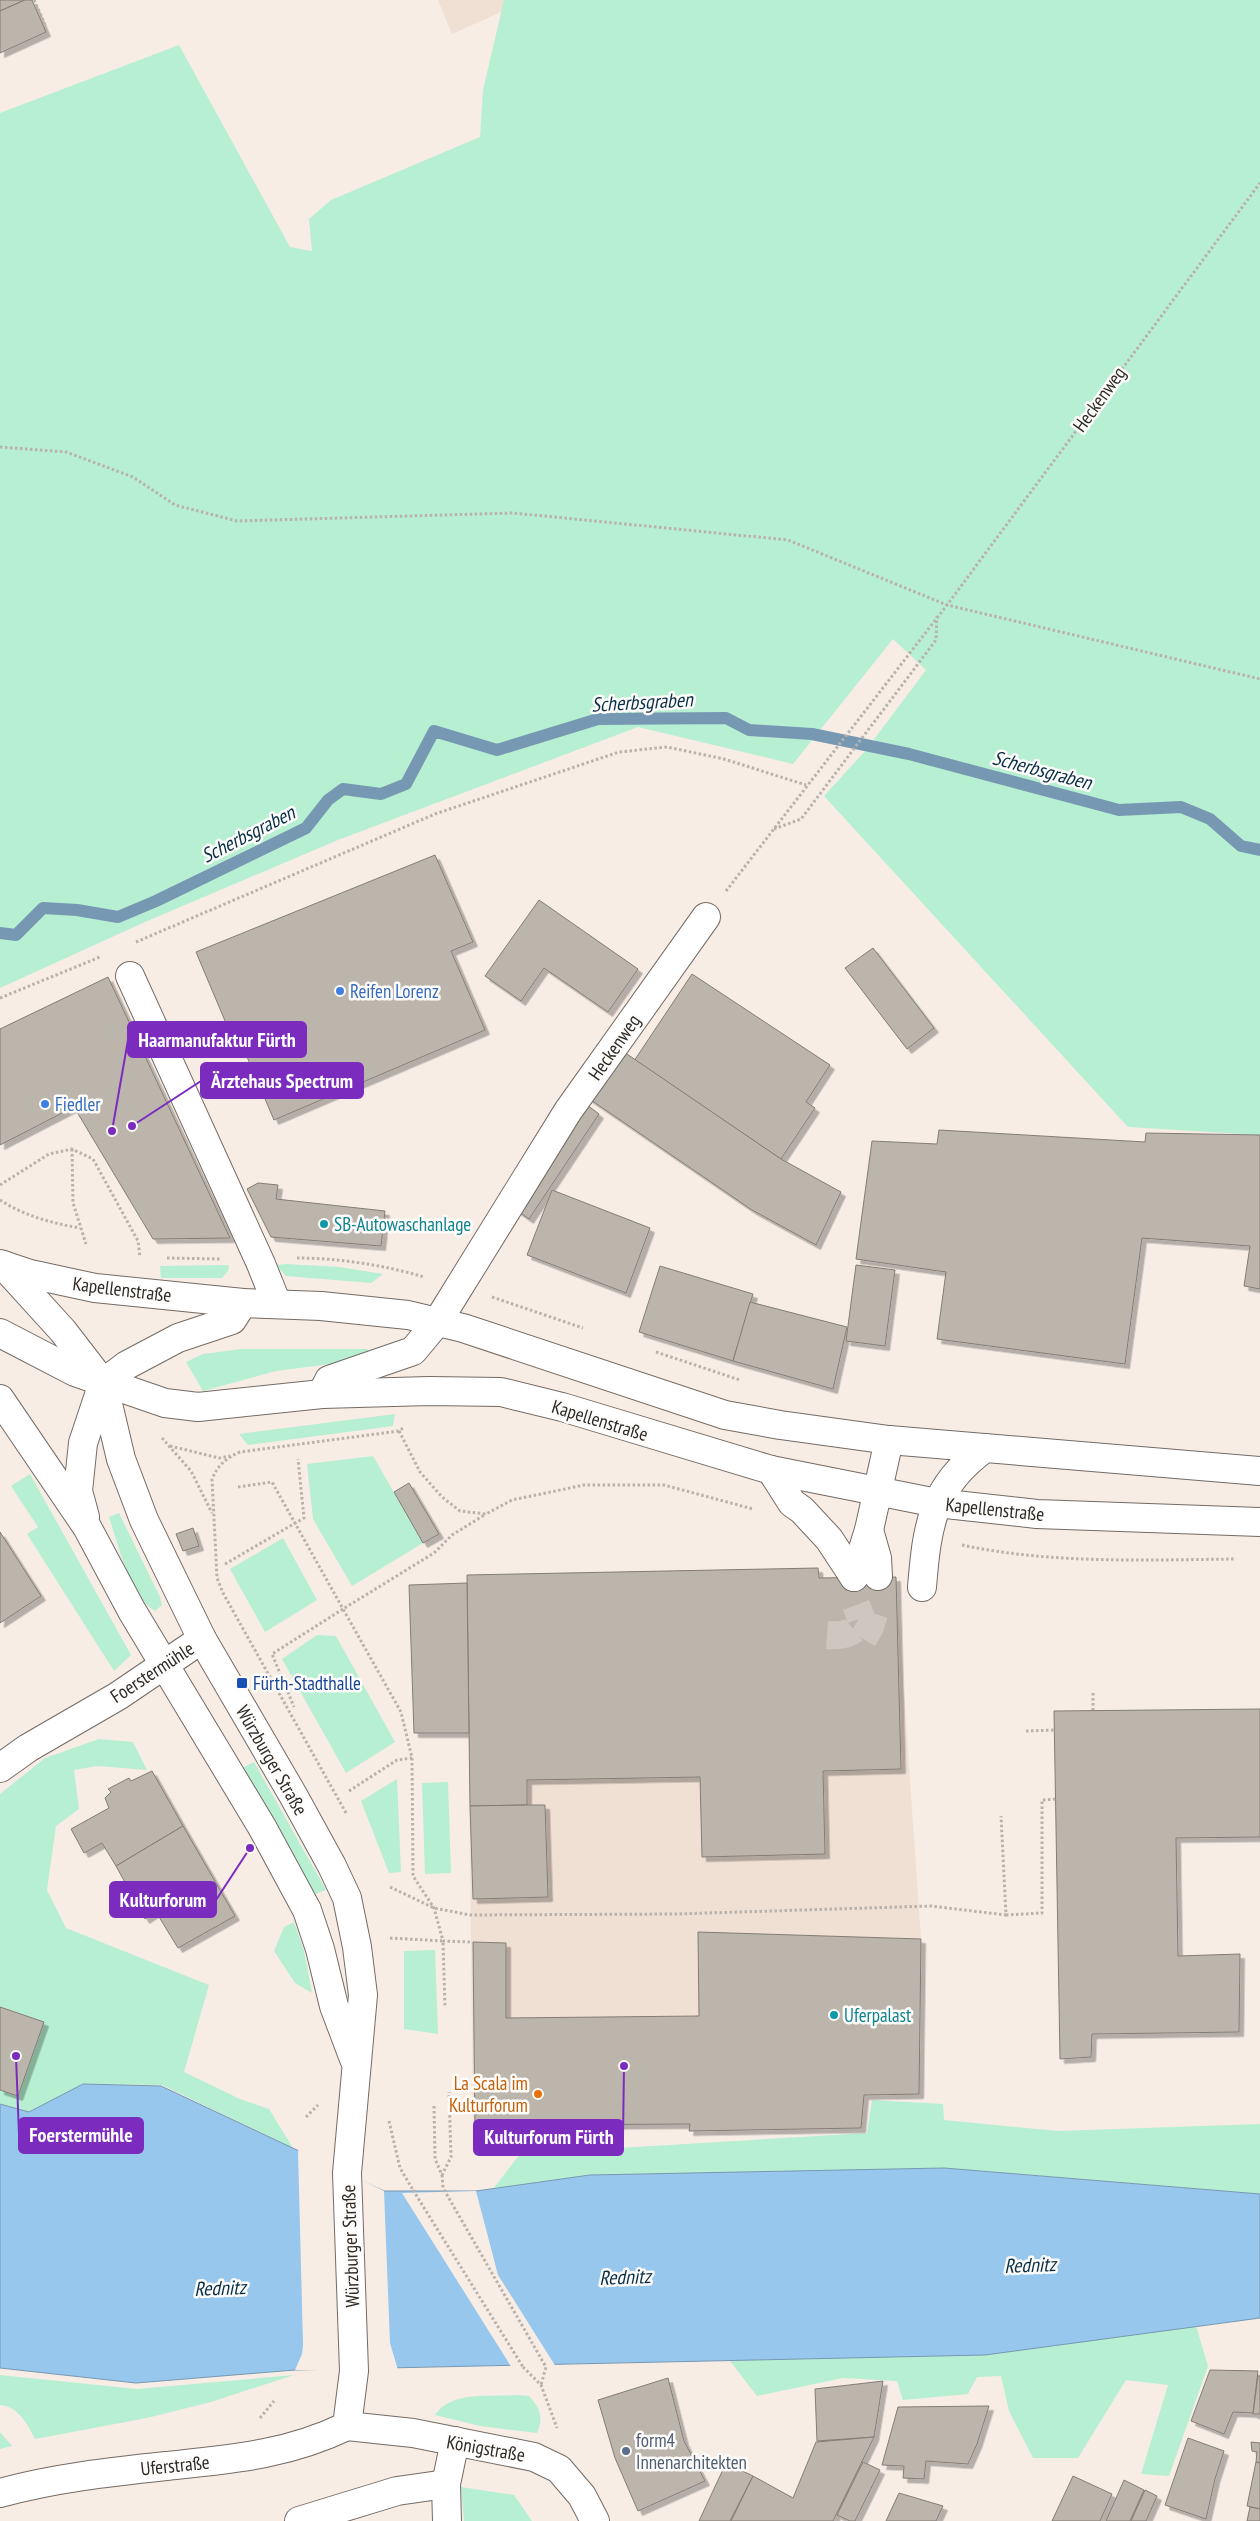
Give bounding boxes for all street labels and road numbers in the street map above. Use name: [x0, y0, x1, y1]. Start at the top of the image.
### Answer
street label: Heckenweg: [1067, 362, 1131, 436]
street label: Heckenweg: [583, 1009, 645, 1085]
street label: Kapellenstraße: [71, 1271, 173, 1307]
street label: Kapellenstraße: [549, 1394, 651, 1446]
street label: Kapellenstraße: [944, 1492, 1046, 1526]
street label: Foerstermühle: [106, 1636, 198, 1708]
street label: Würzburger Straße: [231, 1701, 313, 1819]
street label: Würzburger Straße: [336, 2184, 364, 2308]
street label: Königstraße: [445, 2429, 527, 2467]
street label: Uferstraße: [139, 2449, 211, 2481]

